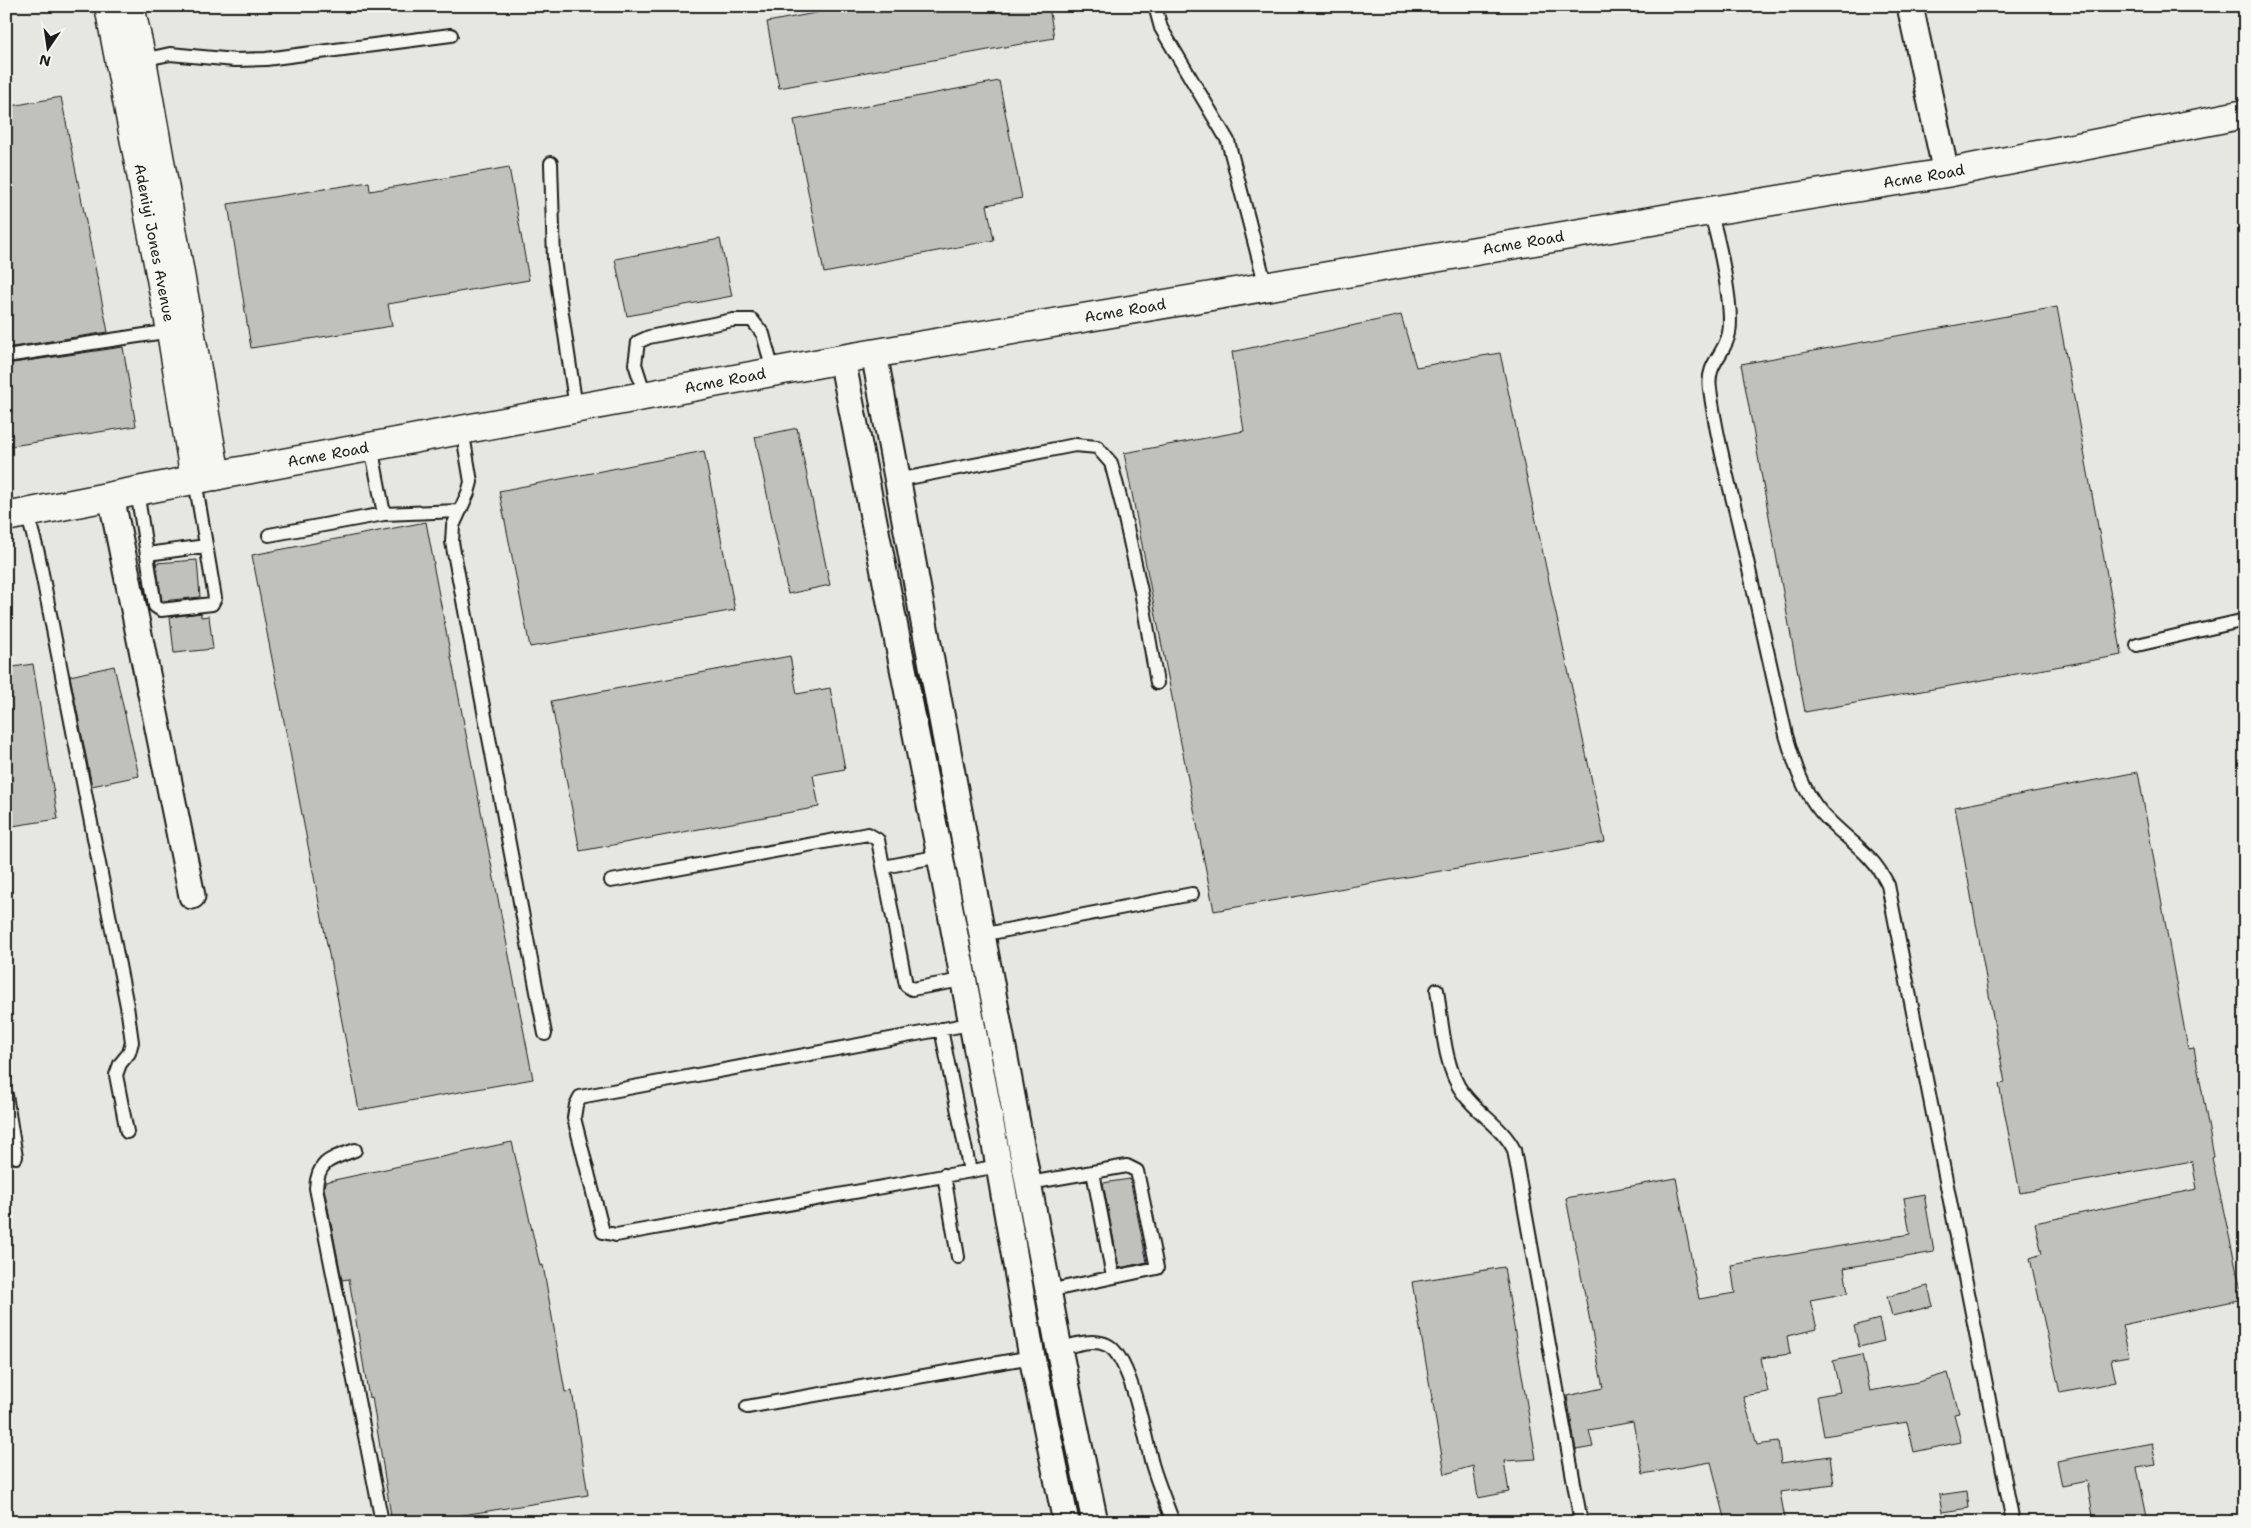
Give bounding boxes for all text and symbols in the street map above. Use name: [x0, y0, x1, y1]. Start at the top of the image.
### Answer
north arrow: [22, 22, 72, 72]
text: N: [38, 51, 53, 71]
street label: Acme Road: [1882, 159, 1967, 193]
street label: Adeniyi Jones Avenue: [129, 162, 179, 323]
street label: Acme Road: [1481, 226, 1566, 260]
street label: Acme Road: [1083, 294, 1168, 328]
street label: Acme Road: [683, 363, 768, 398]
street label: Acme Road: [286, 437, 371, 472]

